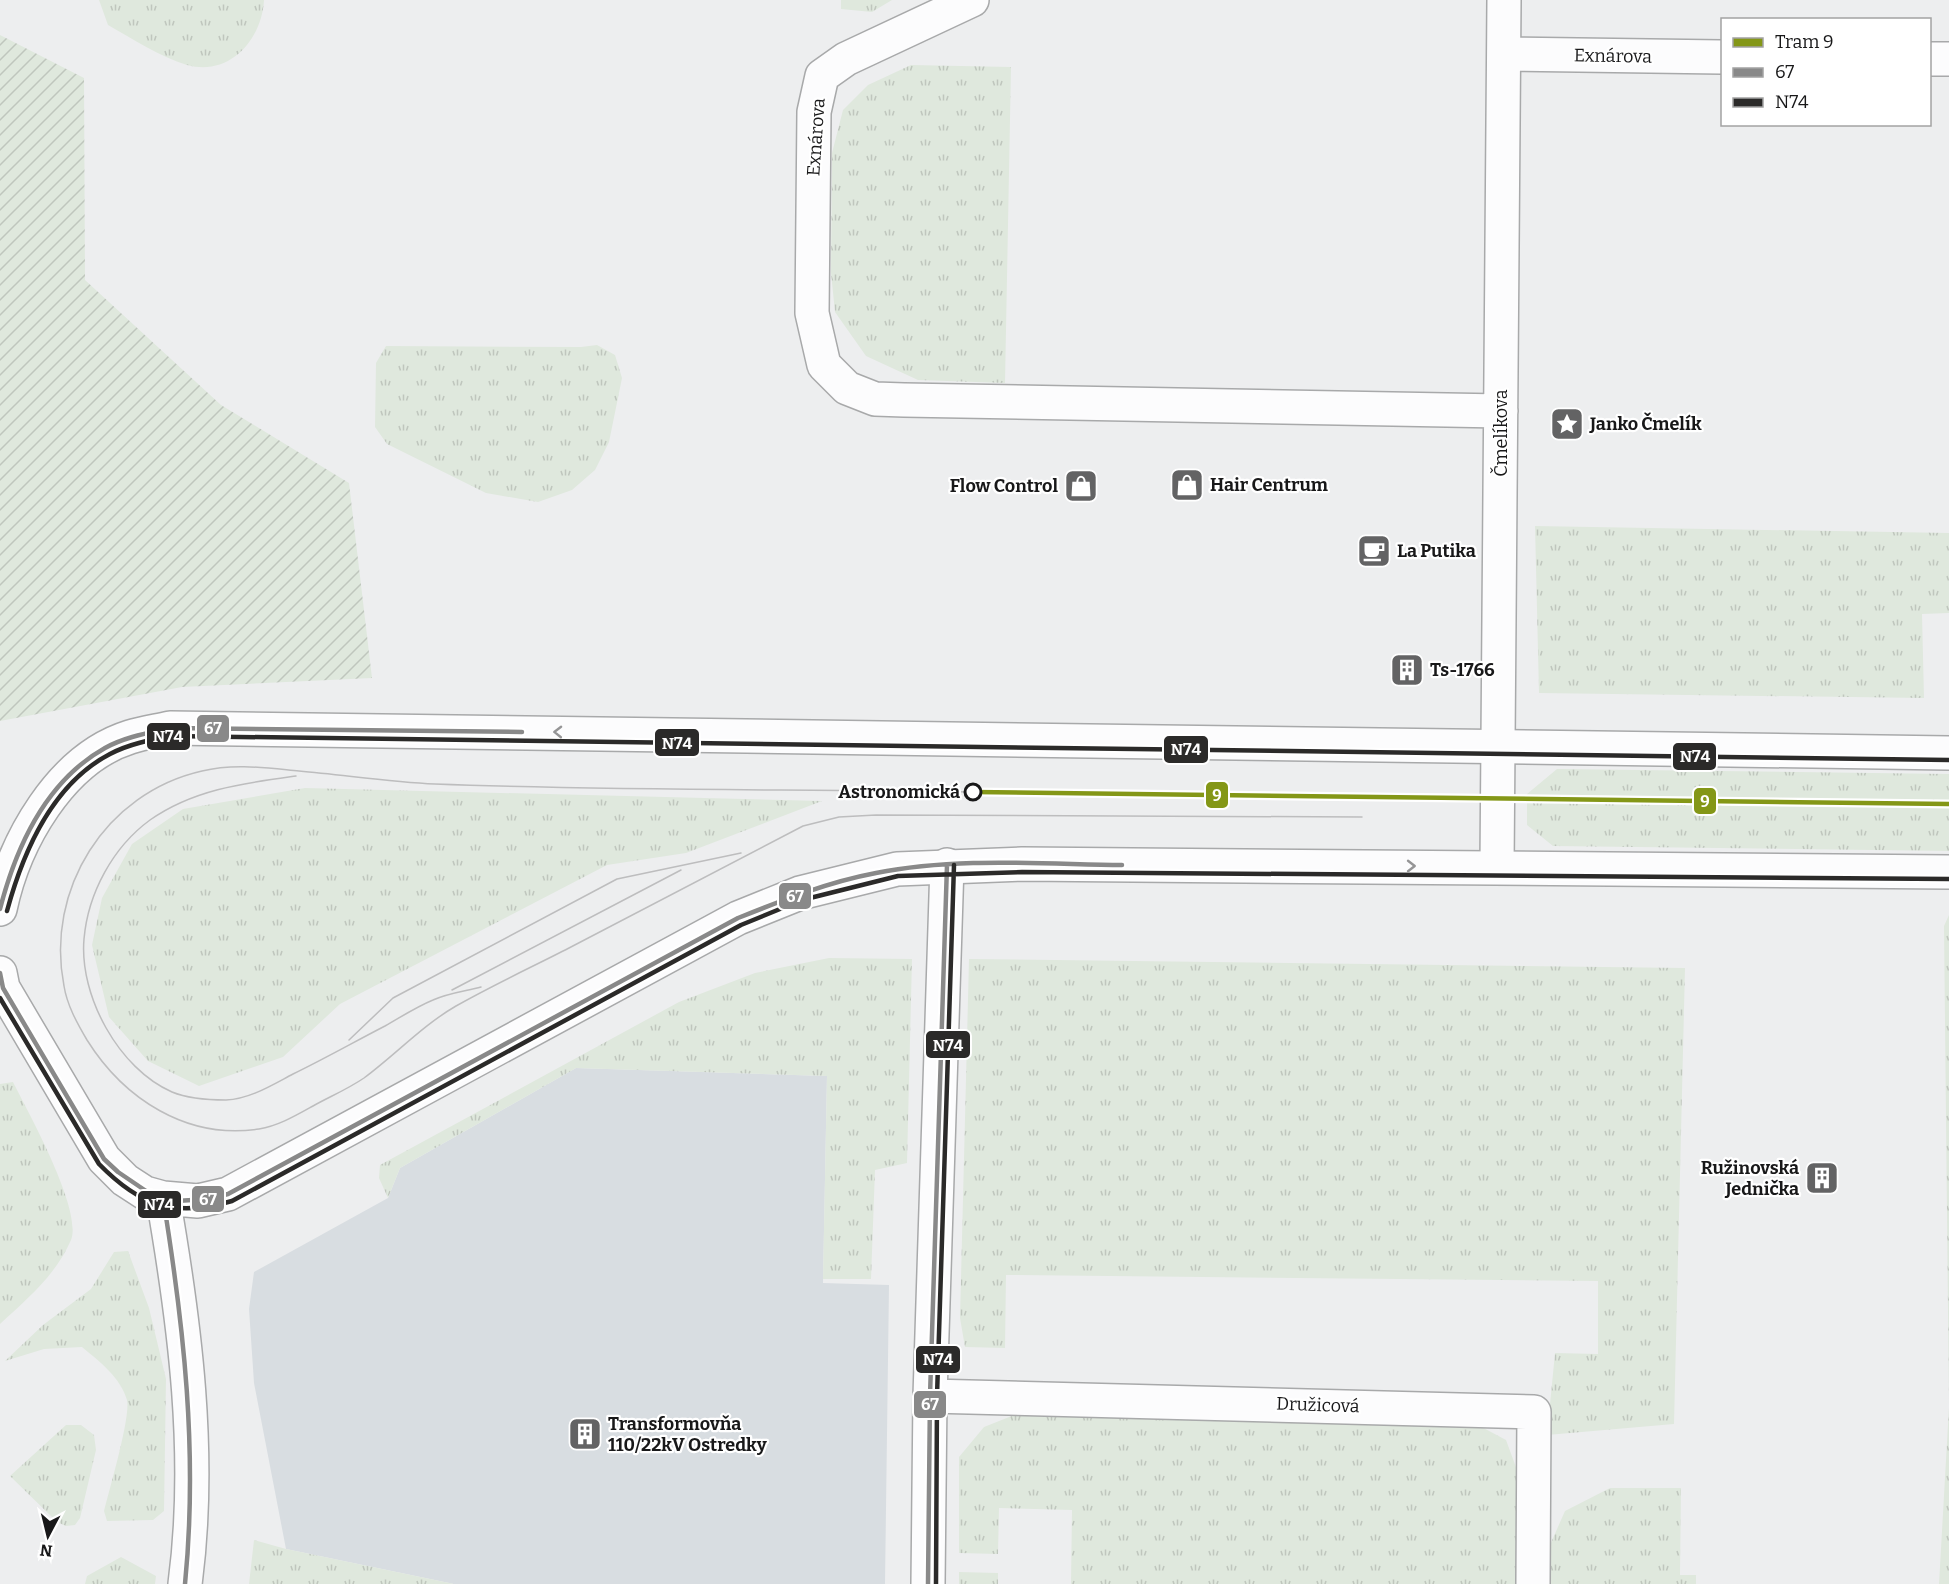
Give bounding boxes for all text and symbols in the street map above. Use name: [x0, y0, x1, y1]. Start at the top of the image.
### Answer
legend: [1721, 18, 1931, 126]
text: Tram 9: [1775, 31, 1834, 53]
street label: Exnárova: [1574, 44, 1652, 68]
text: 67: [1775, 61, 1794, 83]
text: N74: [1775, 91, 1809, 113]
street label: Exnárova: [802, 97, 830, 177]
street label: Čmelíkova: [1490, 389, 1512, 477]
place icon: Janko Čmelík: [1549, 406, 1585, 442]
place label: Janko Čmelík: [1589, 412, 1702, 435]
shop icon: Hair Centrum: [1169, 467, 1205, 503]
shop icon: Flow Control: [1063, 468, 1099, 504]
place label: Hair Centrum: [1210, 474, 1328, 496]
place label: Flow Control: [950, 475, 1058, 497]
cafe icon: La Putika: [1356, 533, 1392, 569]
place label: La Putika: [1397, 540, 1476, 562]
building icon: Ts-1766: [1389, 652, 1425, 688]
place label: Ts-1766: [1430, 659, 1495, 681]
line badge: 67: [196, 714, 230, 743]
text: 67: [204, 719, 222, 738]
line badge: N74: [146, 722, 191, 751]
one-way arrow: [553, 726, 562, 738]
text: N74: [153, 727, 183, 746]
line badge: N74: [654, 728, 700, 757]
text: N74: [662, 734, 692, 753]
line badge: N74: [1163, 735, 1209, 764]
text: N74: [1171, 740, 1201, 759]
line badge: N74: [1672, 742, 1717, 771]
text: N74: [1680, 747, 1710, 766]
place label: Astronomická: [838, 781, 960, 803]
line badge: 9: [1205, 781, 1229, 809]
marker: Astronomická: [964, 783, 982, 801]
text: 9: [1212, 786, 1222, 805]
line badge: 9: [1693, 787, 1717, 815]
text: 9: [1700, 792, 1710, 811]
one-way arrow: [1407, 860, 1416, 872]
line badge: 67: [778, 882, 812, 910]
text: 67: [786, 887, 804, 906]
line badge: N74: [925, 1030, 971, 1059]
text: N74: [933, 1036, 963, 1055]
place label: Ružinovská Jednička: [1701, 1157, 1799, 1200]
building icon: Ružinovská Jednička: [1804, 1160, 1840, 1196]
line badge: 67: [191, 1185, 225, 1213]
line badge: N74: [137, 1190, 182, 1219]
text: 67: [199, 1190, 217, 1209]
text: N74: [144, 1195, 174, 1214]
line badge: N74: [915, 1345, 961, 1374]
text: N74: [923, 1350, 953, 1369]
line badge: 67: [913, 1390, 947, 1419]
street label: Družicová: [1276, 1393, 1360, 1417]
text: 67: [921, 1395, 939, 1414]
place label: Transformovňa 110/22kV Ostredky: [608, 1413, 768, 1456]
building icon: Transformovňa 110/22kV Ostredky: [567, 1416, 603, 1452]
north arrow: [18, 1506, 78, 1566]
text: N: [39, 1540, 54, 1561]

